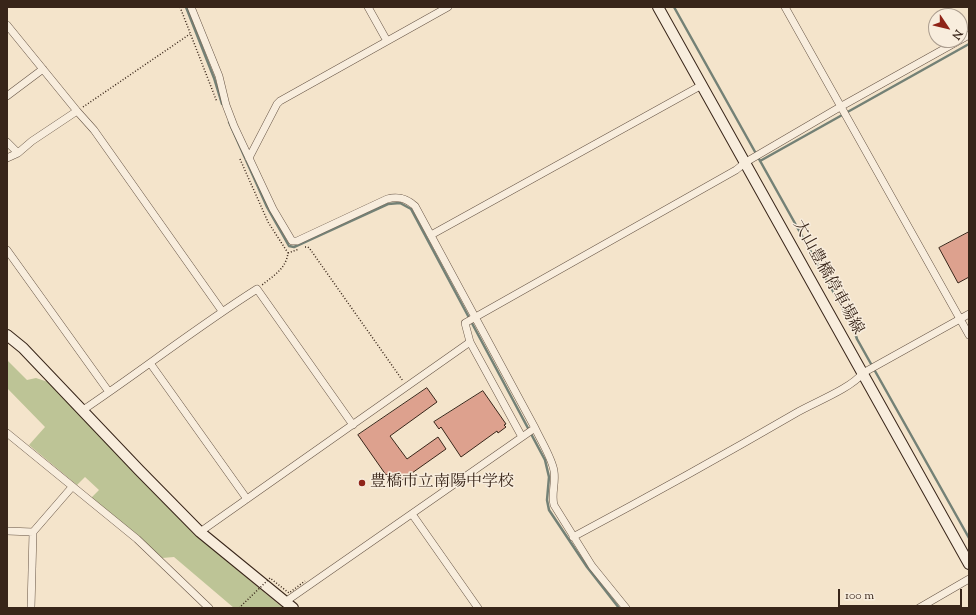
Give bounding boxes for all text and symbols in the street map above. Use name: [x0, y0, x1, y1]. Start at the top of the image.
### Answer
north arrow: [928, 8, 968, 48]
text: N: [948, 26, 966, 42]
street label: 大山豊橋停車場線: [788, 217, 866, 339]
place label: 豊橋市立南陽中学校: [370, 473, 514, 493]
marker: 豊橋市立南陽中学校: [357, 478, 367, 488]
scale bar: [840, 581, 964, 607]
text: 100 m: [845, 587, 874, 605]

